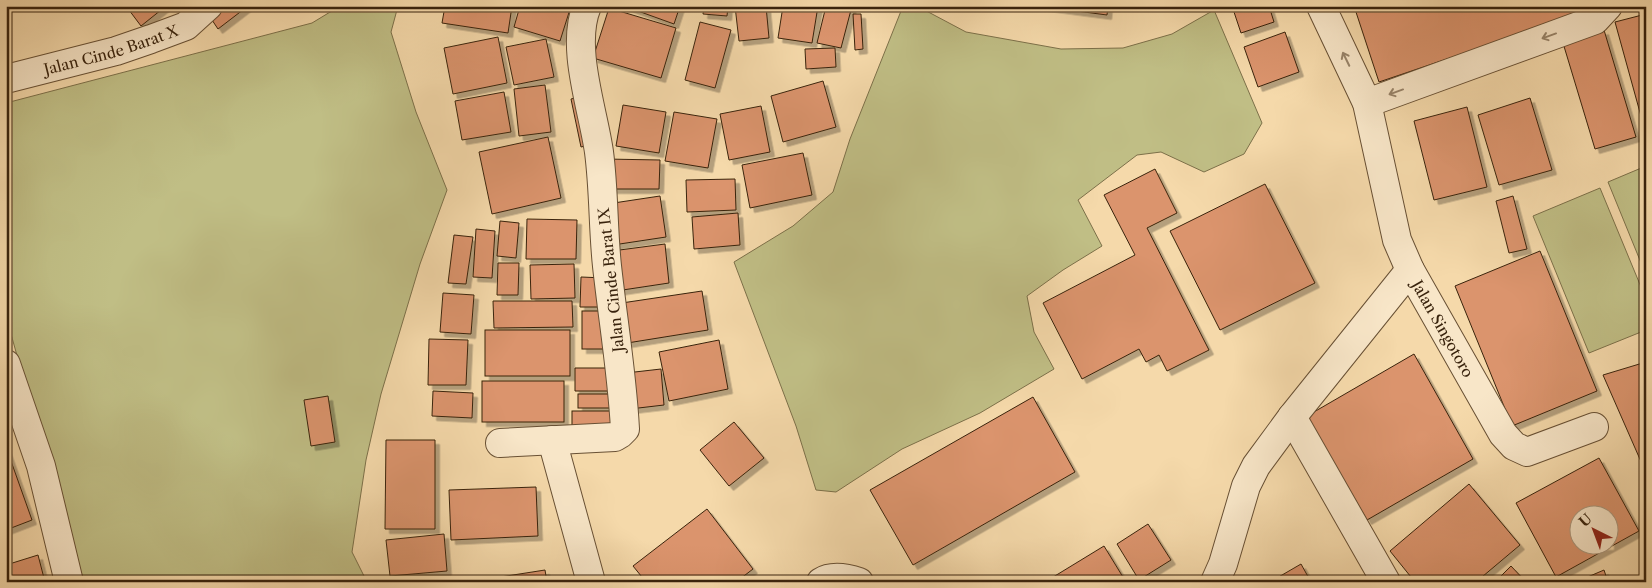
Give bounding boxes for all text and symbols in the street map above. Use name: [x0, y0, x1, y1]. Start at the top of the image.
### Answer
street label: Jalan Cinde Barat X: [40, 20, 181, 79]
one-way arrow: [1542, 32, 1557, 41]
one-way arrow: [1341, 52, 1350, 67]
one-way arrow: [1389, 88, 1404, 97]
street label: Jalan Cinde Barat IX: [594, 207, 628, 355]
street label: Jalan Singotoro: [1407, 275, 1478, 381]
north arrow: [1570, 506, 1620, 556]
text: U: [1575, 509, 1596, 531]

